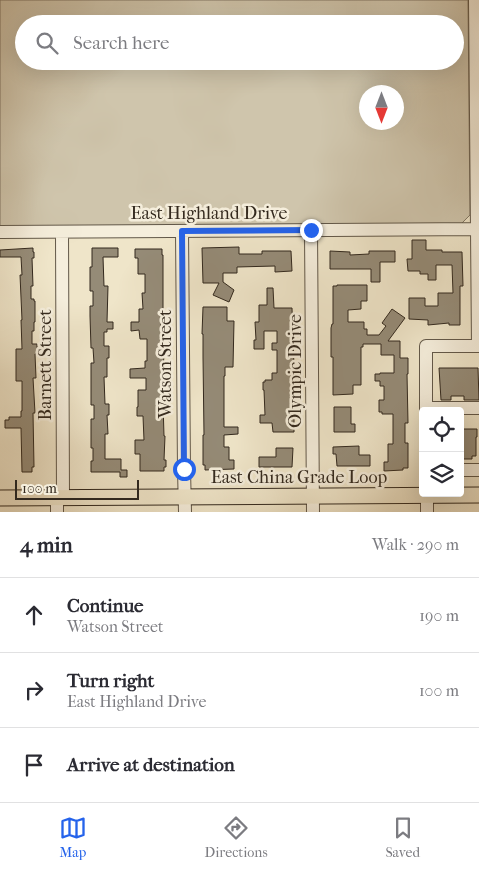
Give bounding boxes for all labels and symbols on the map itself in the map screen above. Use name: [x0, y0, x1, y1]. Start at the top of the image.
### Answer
north arrow: [359, 85, 404, 130]
street label: East Highland Drive: [131, 203, 287, 224]
route end: [300, 219, 323, 242]
street label: Barnett Street: [35, 309, 56, 421]
street label: Watson Street: [155, 309, 176, 419]
street label: Olympic Drive: [285, 314, 306, 428]
route start: [173, 458, 196, 481]
street label: East China Grade Loop: [211, 467, 388, 488]
scale bar: [15, 477, 139, 500]

